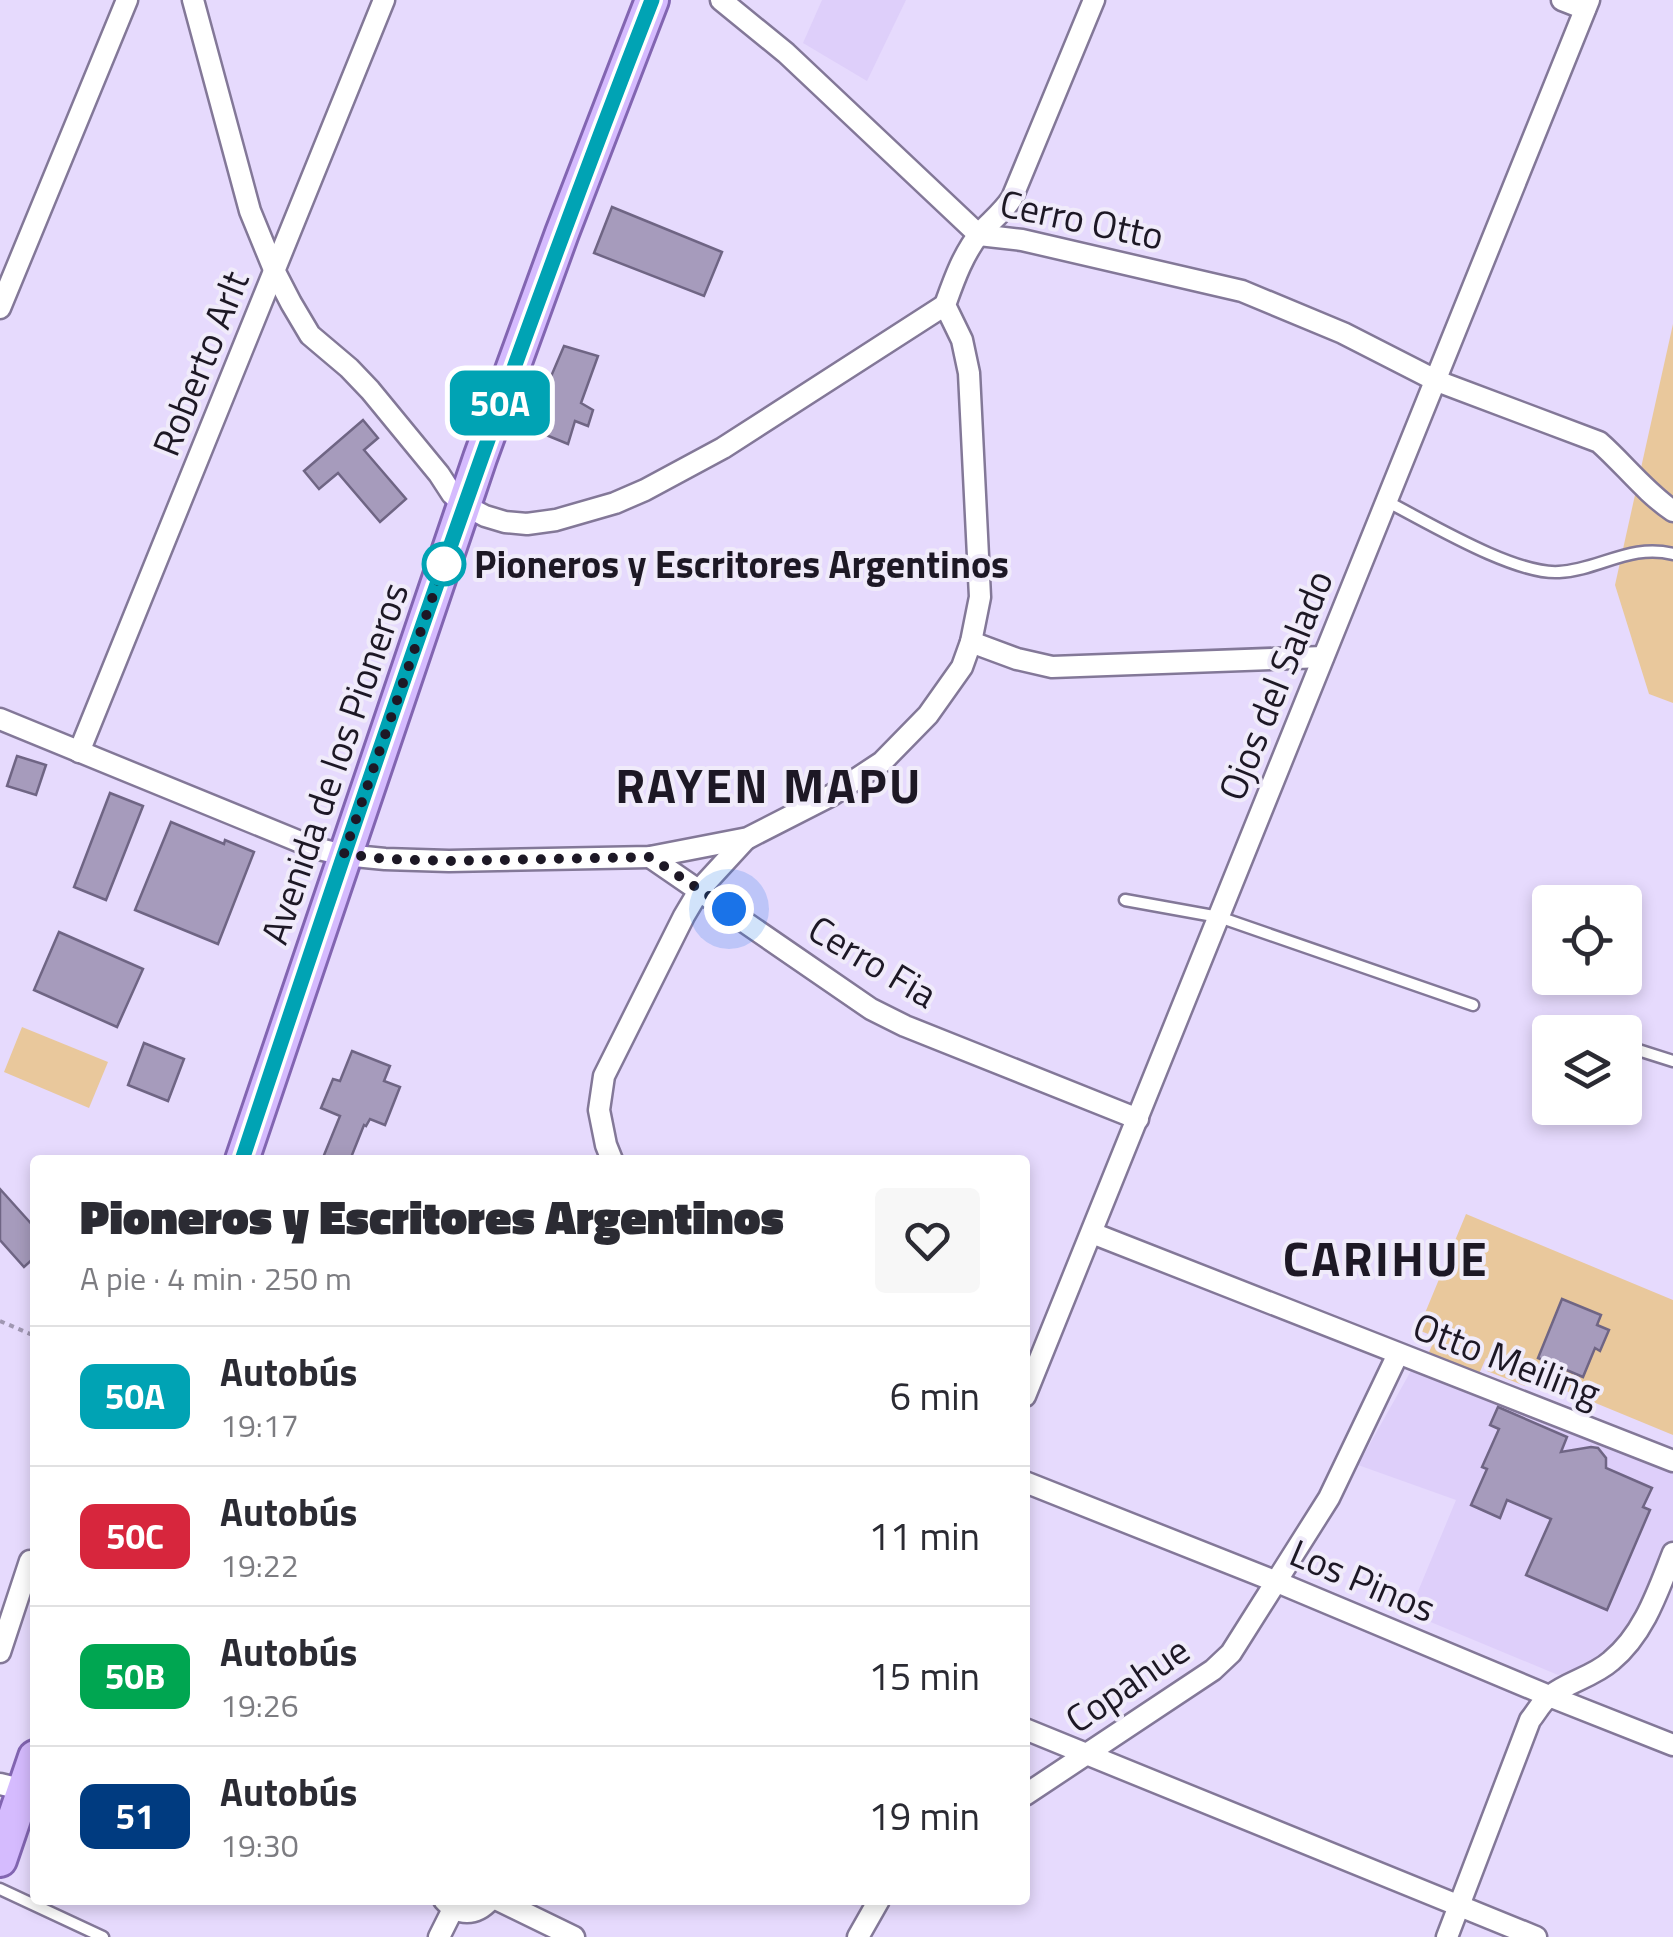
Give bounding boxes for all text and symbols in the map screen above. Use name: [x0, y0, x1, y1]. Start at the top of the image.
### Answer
street label: Cerro Otto: [995, 173, 1169, 265]
street label: Roberto Arlt: [137, 262, 263, 464]
line badge: 50A: [442, 370, 558, 436]
text: 50A: [470, 376, 530, 430]
place label: Pioneros y Escritores Argentinos: [474, 535, 1009, 593]
marker: Pioneros y Escritores Argentinos: [423, 543, 465, 585]
street label: Ojos del Salado: [1202, 561, 1348, 809]
street label: Avenida de los Pioneros: [245, 574, 423, 952]
district label: RAYEN MAPU: [615, 749, 923, 822]
your location: [704, 884, 754, 934]
map controls: [1532, 885, 1642, 1125]
button: locate: [1532, 885, 1642, 995]
street label: Cerro Fia: [798, 900, 948, 1022]
button: layers: [1532, 1015, 1642, 1125]
text: Pioneros y Escritores Argentinos: [80, 1180, 784, 1253]
button: heart: [875, 1188, 980, 1293]
district label: CARIHUE: [1283, 1222, 1489, 1295]
text: A pie · 4 min · 250 m: [80, 1254, 352, 1302]
street label: Otto Meiling: [1405, 1297, 1609, 1421]
text: Autobús: [220, 1343, 358, 1401]
text: 6 min: [890, 1367, 980, 1425]
text: 50A: [105, 1369, 165, 1423]
text: 19:17: [220, 1401, 299, 1449]
text: Autobús: [220, 1483, 358, 1541]
text: 11 min: [869, 1507, 980, 1565]
text: 50C: [106, 1509, 164, 1563]
street label: Los Pinos: [1281, 1523, 1445, 1637]
text: 19:22: [220, 1541, 299, 1589]
street label: Copahue: [1053, 1621, 1201, 1747]
text: Autobús: [220, 1623, 358, 1681]
text: 15 min: [869, 1647, 980, 1705]
text: 50B: [105, 1649, 165, 1703]
text: 19:26: [220, 1681, 299, 1729]
text: Autobús: [220, 1763, 358, 1821]
text: 19 min: [869, 1787, 980, 1845]
text: 51: [115, 1789, 155, 1843]
text: 19:30: [220, 1821, 299, 1869]

